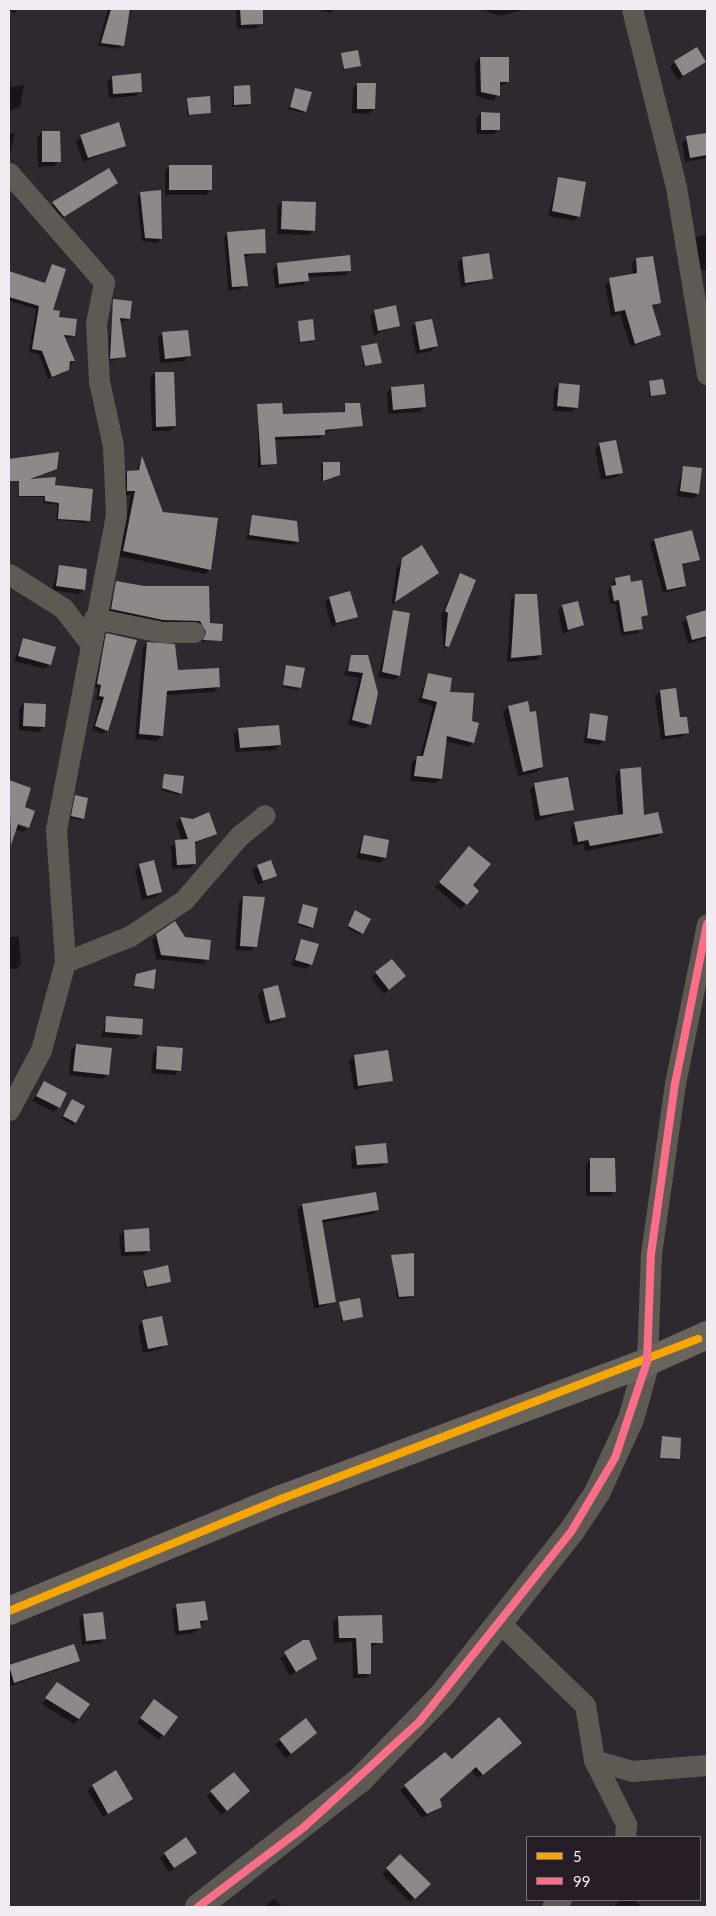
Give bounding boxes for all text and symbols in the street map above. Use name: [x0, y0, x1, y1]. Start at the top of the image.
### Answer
legend: [526, 1836, 701, 1901]
text: 5: [573, 1847, 582, 1865]
text: 99: [573, 1872, 590, 1890]

